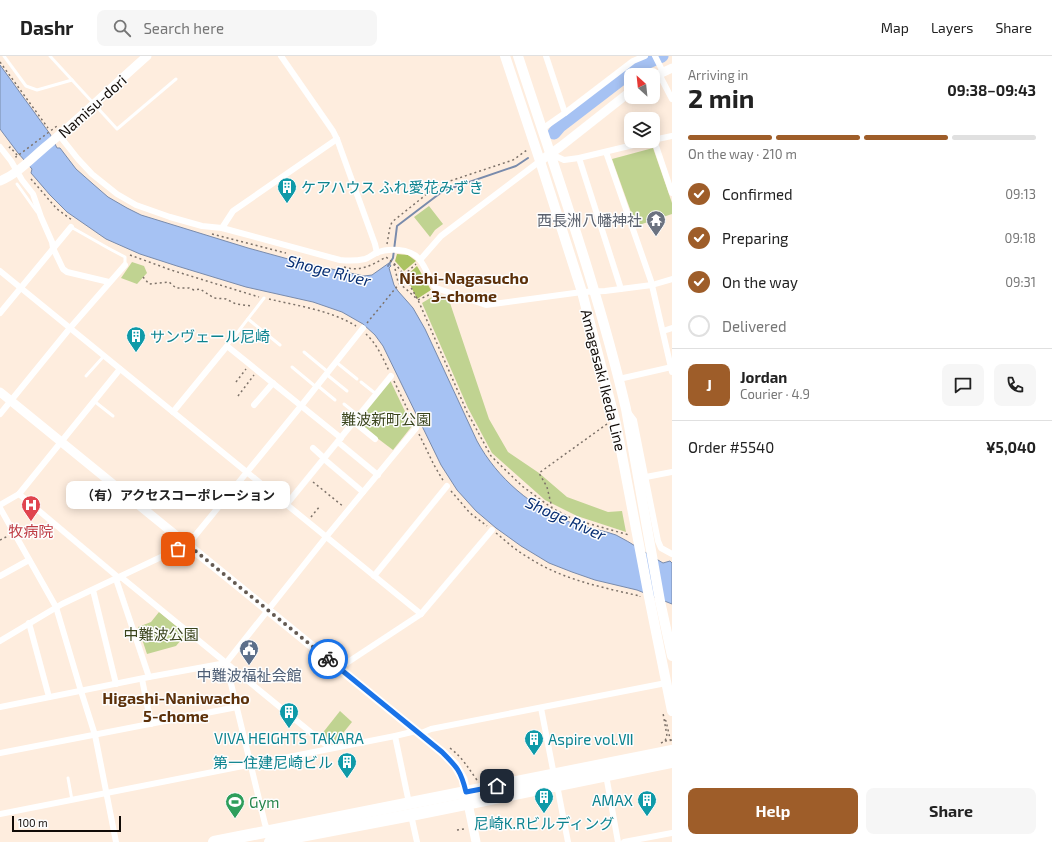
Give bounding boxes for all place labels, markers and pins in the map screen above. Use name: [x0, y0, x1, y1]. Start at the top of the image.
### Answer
building icon: ケアハウス ふれ愛花みずき: [276, 176, 298, 204]
place label: ケアハウス ふれ愛花みずき: [301, 178, 484, 196]
temple icon: 西長洲八幡神社: [645, 209, 667, 237]
place label: 西長洲八幡神社: [537, 211, 642, 229]
building icon: サンヴェール尼崎: [125, 325, 147, 353]
place label: サンヴェール尼崎: [150, 327, 270, 345]
callout: （有）アクセスコーポレーション: [66, 481, 290, 509]
hospital icon: 牧病院: [20, 494, 42, 522]
place label: 牧病院: [8, 522, 54, 540]
pin: [161, 532, 195, 566]
public building icon: 中難波福祉会館: [238, 638, 260, 666]
place label: 中難波福祉会館: [196, 666, 302, 684]
building icon: VIVA HEIGHTS TAKARA: [278, 701, 300, 729]
building icon: Aspire vol.Ⅶ: [523, 728, 545, 756]
place label: VIVA HEIGHTS TAKARA: [214, 729, 365, 747]
place label: Aspire vol.Ⅶ: [548, 730, 634, 748]
building icon: 第一住建尼崎ビル: [336, 751, 358, 779]
place label: 第一住建尼崎ビル: [213, 753, 333, 771]
pin: [480, 769, 514, 803]
building icon: 尼崎K.Rビルディング: [533, 786, 555, 814]
building icon: AMAX: [636, 789, 658, 817]
sports icon: Gym: [224, 791, 246, 819]
place label: AMAX: [592, 791, 633, 809]
place label: Gym: [249, 793, 280, 811]
place label: 尼崎K.Rビルディング: [474, 814, 614, 832]

